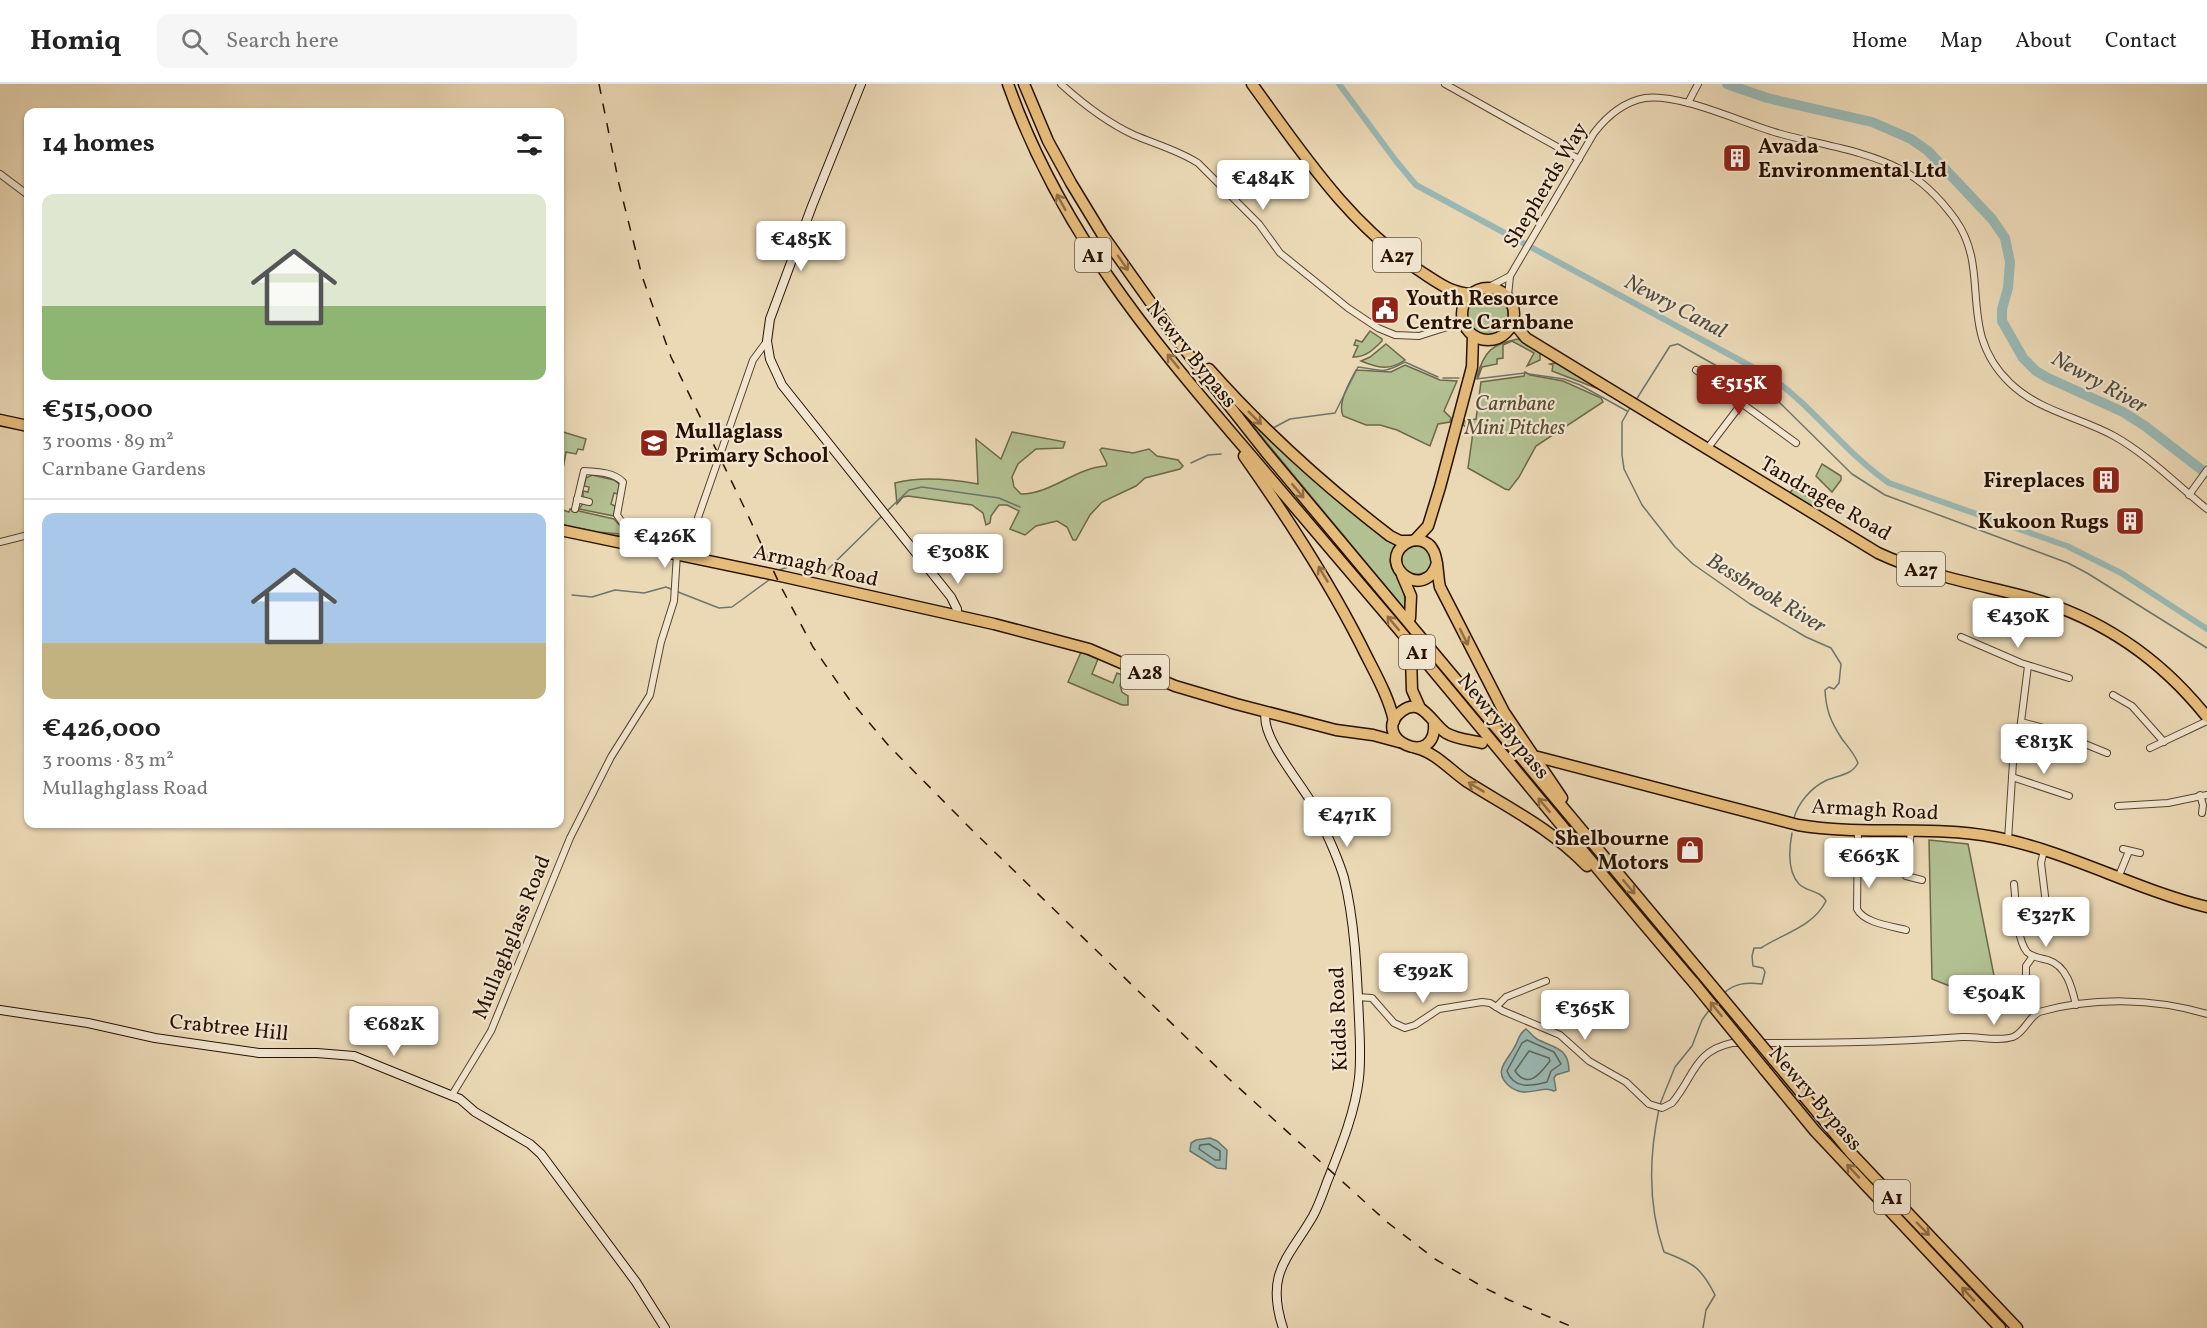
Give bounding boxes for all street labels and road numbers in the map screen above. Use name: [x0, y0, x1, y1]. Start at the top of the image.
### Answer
street label: Shepherds Way: [1497, 117, 1596, 254]
road number: A1: [1075, 238, 1111, 272]
road number: A27: [1373, 238, 1421, 272]
street label: Newry Bypass: [1139, 295, 1243, 415]
street label: Tandragee Road: [1754, 450, 1896, 549]
street label: Armagh Road: [750, 538, 881, 595]
road number: A27: [1897, 552, 1945, 586]
road number: A1: [1399, 635, 1435, 669]
road number: A28: [1121, 655, 1169, 689]
street label: Newry Bypass: [1450, 668, 1556, 786]
street label: Armagh Road: [1810, 793, 1939, 828]
street label: Mullaghglass Road: [466, 851, 558, 1024]
street label: Kidds Road: [1323, 966, 1356, 1072]
street label: Crabtree Hill: [168, 1008, 290, 1049]
street label: Newry Bypass: [1761, 1040, 1869, 1158]
road number: A1: [1874, 1180, 1910, 1214]

